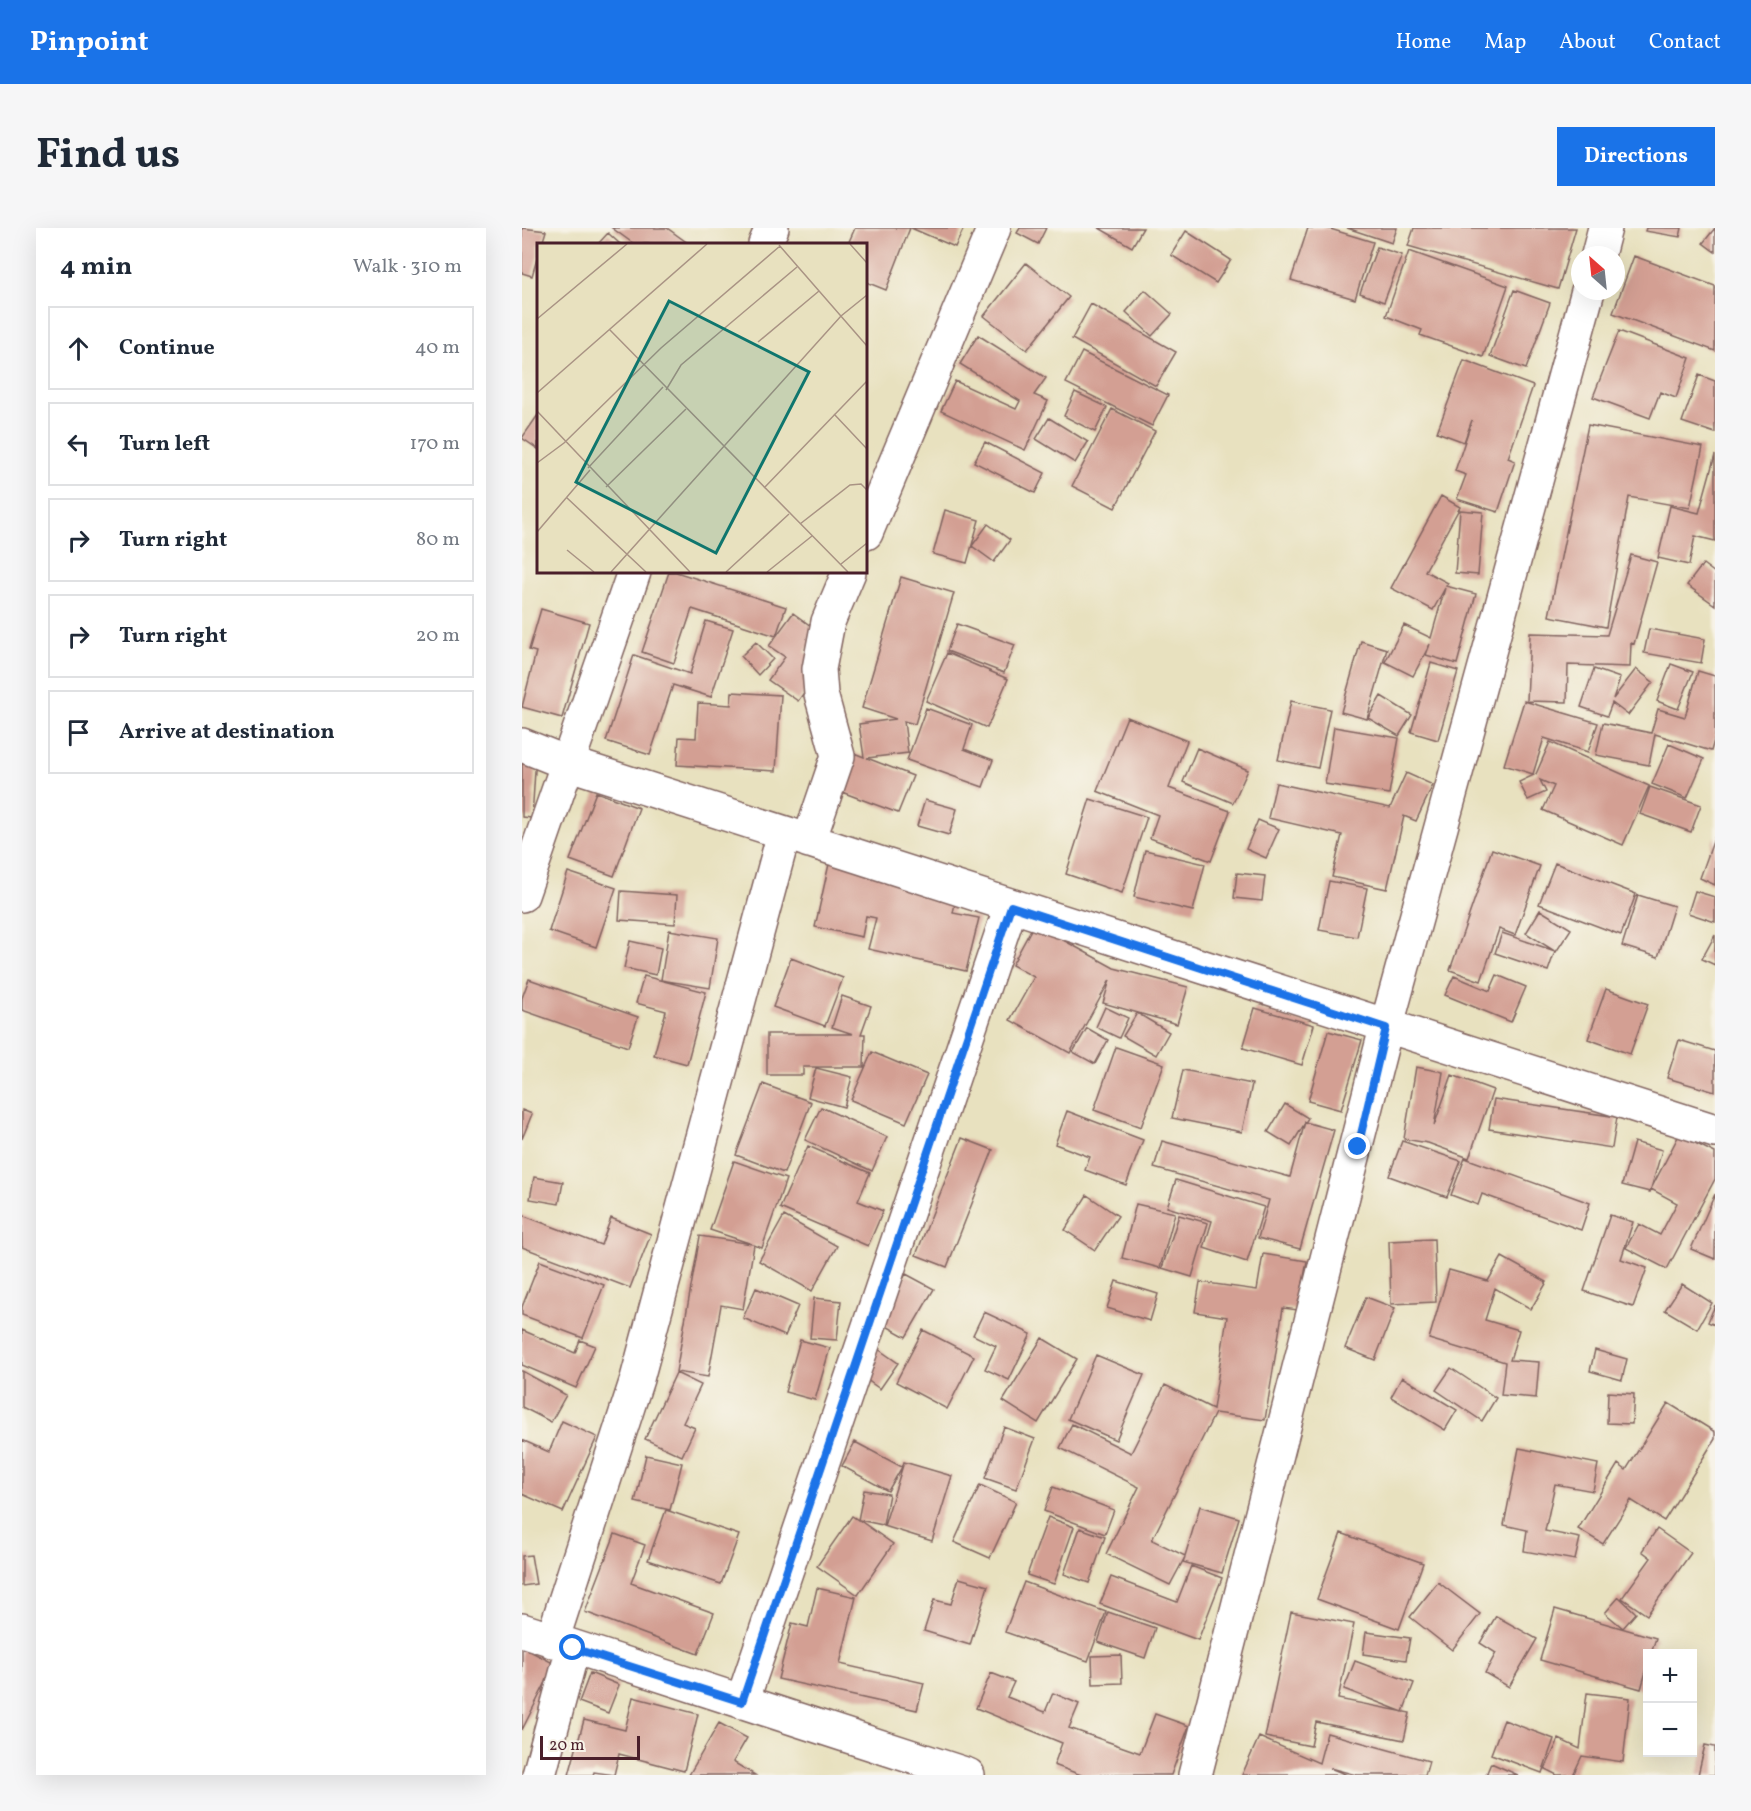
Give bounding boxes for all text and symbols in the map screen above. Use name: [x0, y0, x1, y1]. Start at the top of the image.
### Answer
text: Pinpoint: [30, 23, 148, 62]
text: Home: [1396, 28, 1451, 57]
text: Map: [1484, 28, 1526, 57]
text: About: [1559, 28, 1616, 57]
text: Contact: [1649, 28, 1721, 57]
text: Find us: [36, 127, 180, 186]
button: Directions: [1557, 127, 1715, 186]
inset map: [537, 243, 867, 573]
north arrow: [1571, 246, 1625, 300]
text: 4 min: [60, 249, 132, 285]
text: Walk · 310 m: [353, 253, 462, 281]
icon: ahead: [62, 332, 95, 365]
text: Continue: [119, 333, 215, 364]
text: 40 m: [415, 334, 460, 362]
icon: left: [62, 428, 95, 461]
text: Turn left: [119, 429, 210, 460]
text: 170 m: [410, 430, 460, 458]
icon: right: [62, 524, 95, 557]
text: Turn right: [119, 525, 227, 556]
text: 80 m: [416, 526, 460, 554]
icon: right: [62, 620, 95, 653]
text: Turn right: [119, 621, 227, 652]
text: 20 m: [416, 622, 460, 650]
icon: arrive: [62, 716, 95, 749]
text: Arrive at destination: [119, 717, 335, 748]
route end: [1344, 1133, 1370, 1159]
route start: [559, 1634, 585, 1660]
map controls: [1643, 1649, 1697, 1757]
button: +: [1643, 1649, 1697, 1703]
button: −: [1643, 1703, 1697, 1757]
scale bar: [540, 1733, 640, 1760]
text: 20 m: [549, 1735, 584, 1757]

